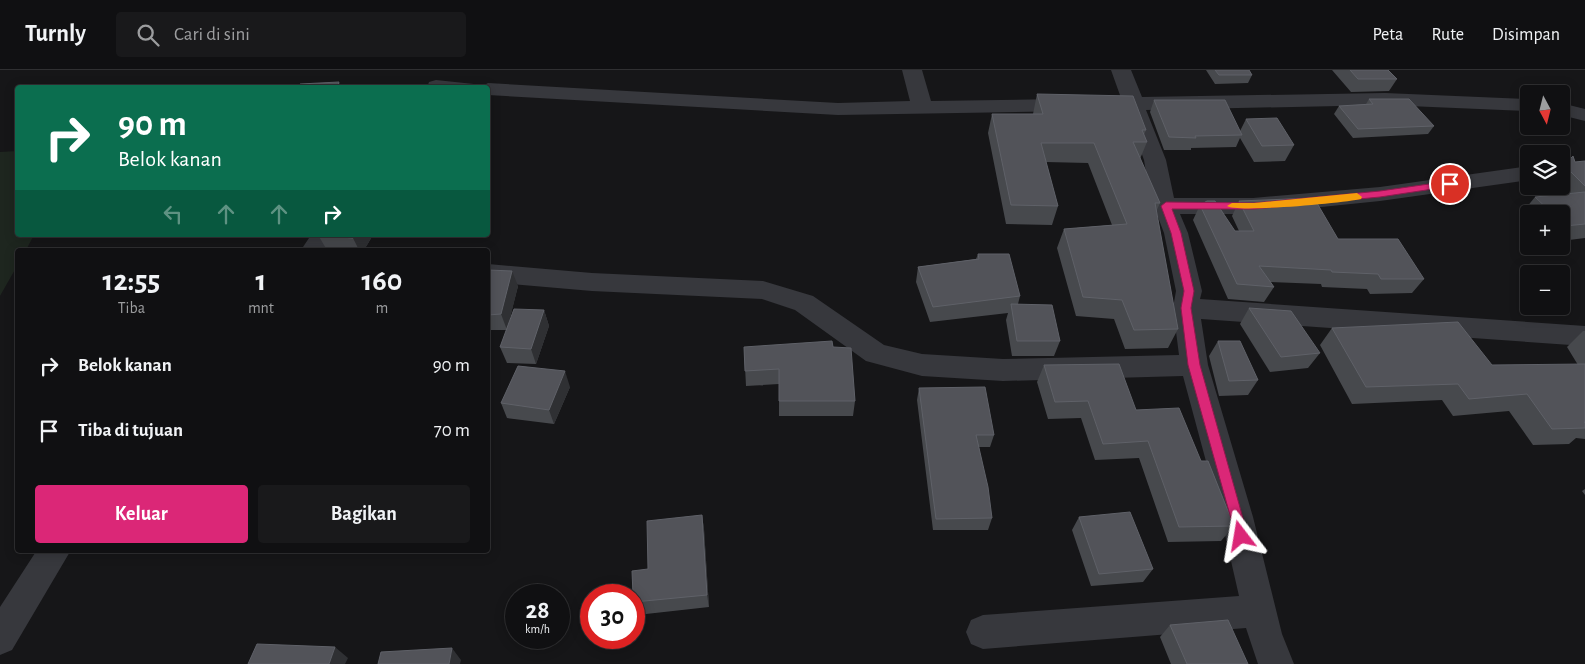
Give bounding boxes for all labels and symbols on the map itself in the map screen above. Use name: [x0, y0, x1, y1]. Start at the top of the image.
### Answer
north arrow: [1520, 85, 1570, 135]
pin: [1429, 163, 1471, 205]
position arrow: [1214, 509, 1266, 561]
speed limit sign: 30: [580, 584, 645, 649]

